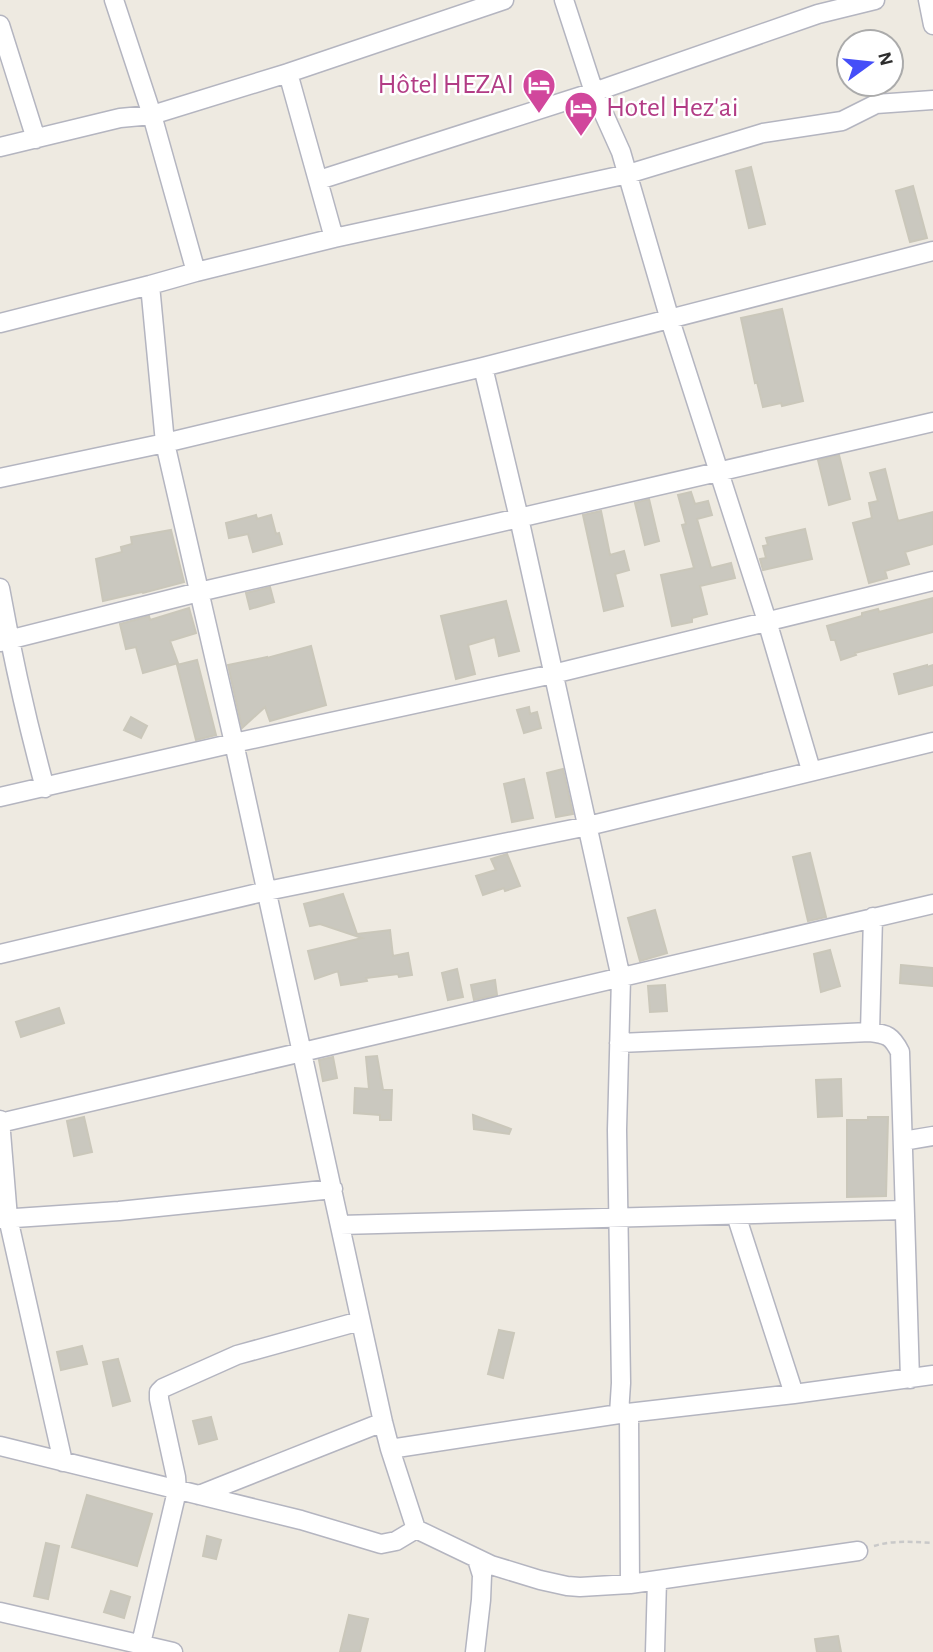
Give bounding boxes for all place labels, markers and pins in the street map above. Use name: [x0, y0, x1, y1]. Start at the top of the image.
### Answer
hotel icon: Hôtel HEZAI: [520, 66, 558, 115]
place label: Hôtel HEZAI: [378, 71, 514, 99]
hotel icon: Hotel Hez'ai: [562, 89, 600, 138]
place label: Hotel Hez'ai: [606, 94, 738, 122]

